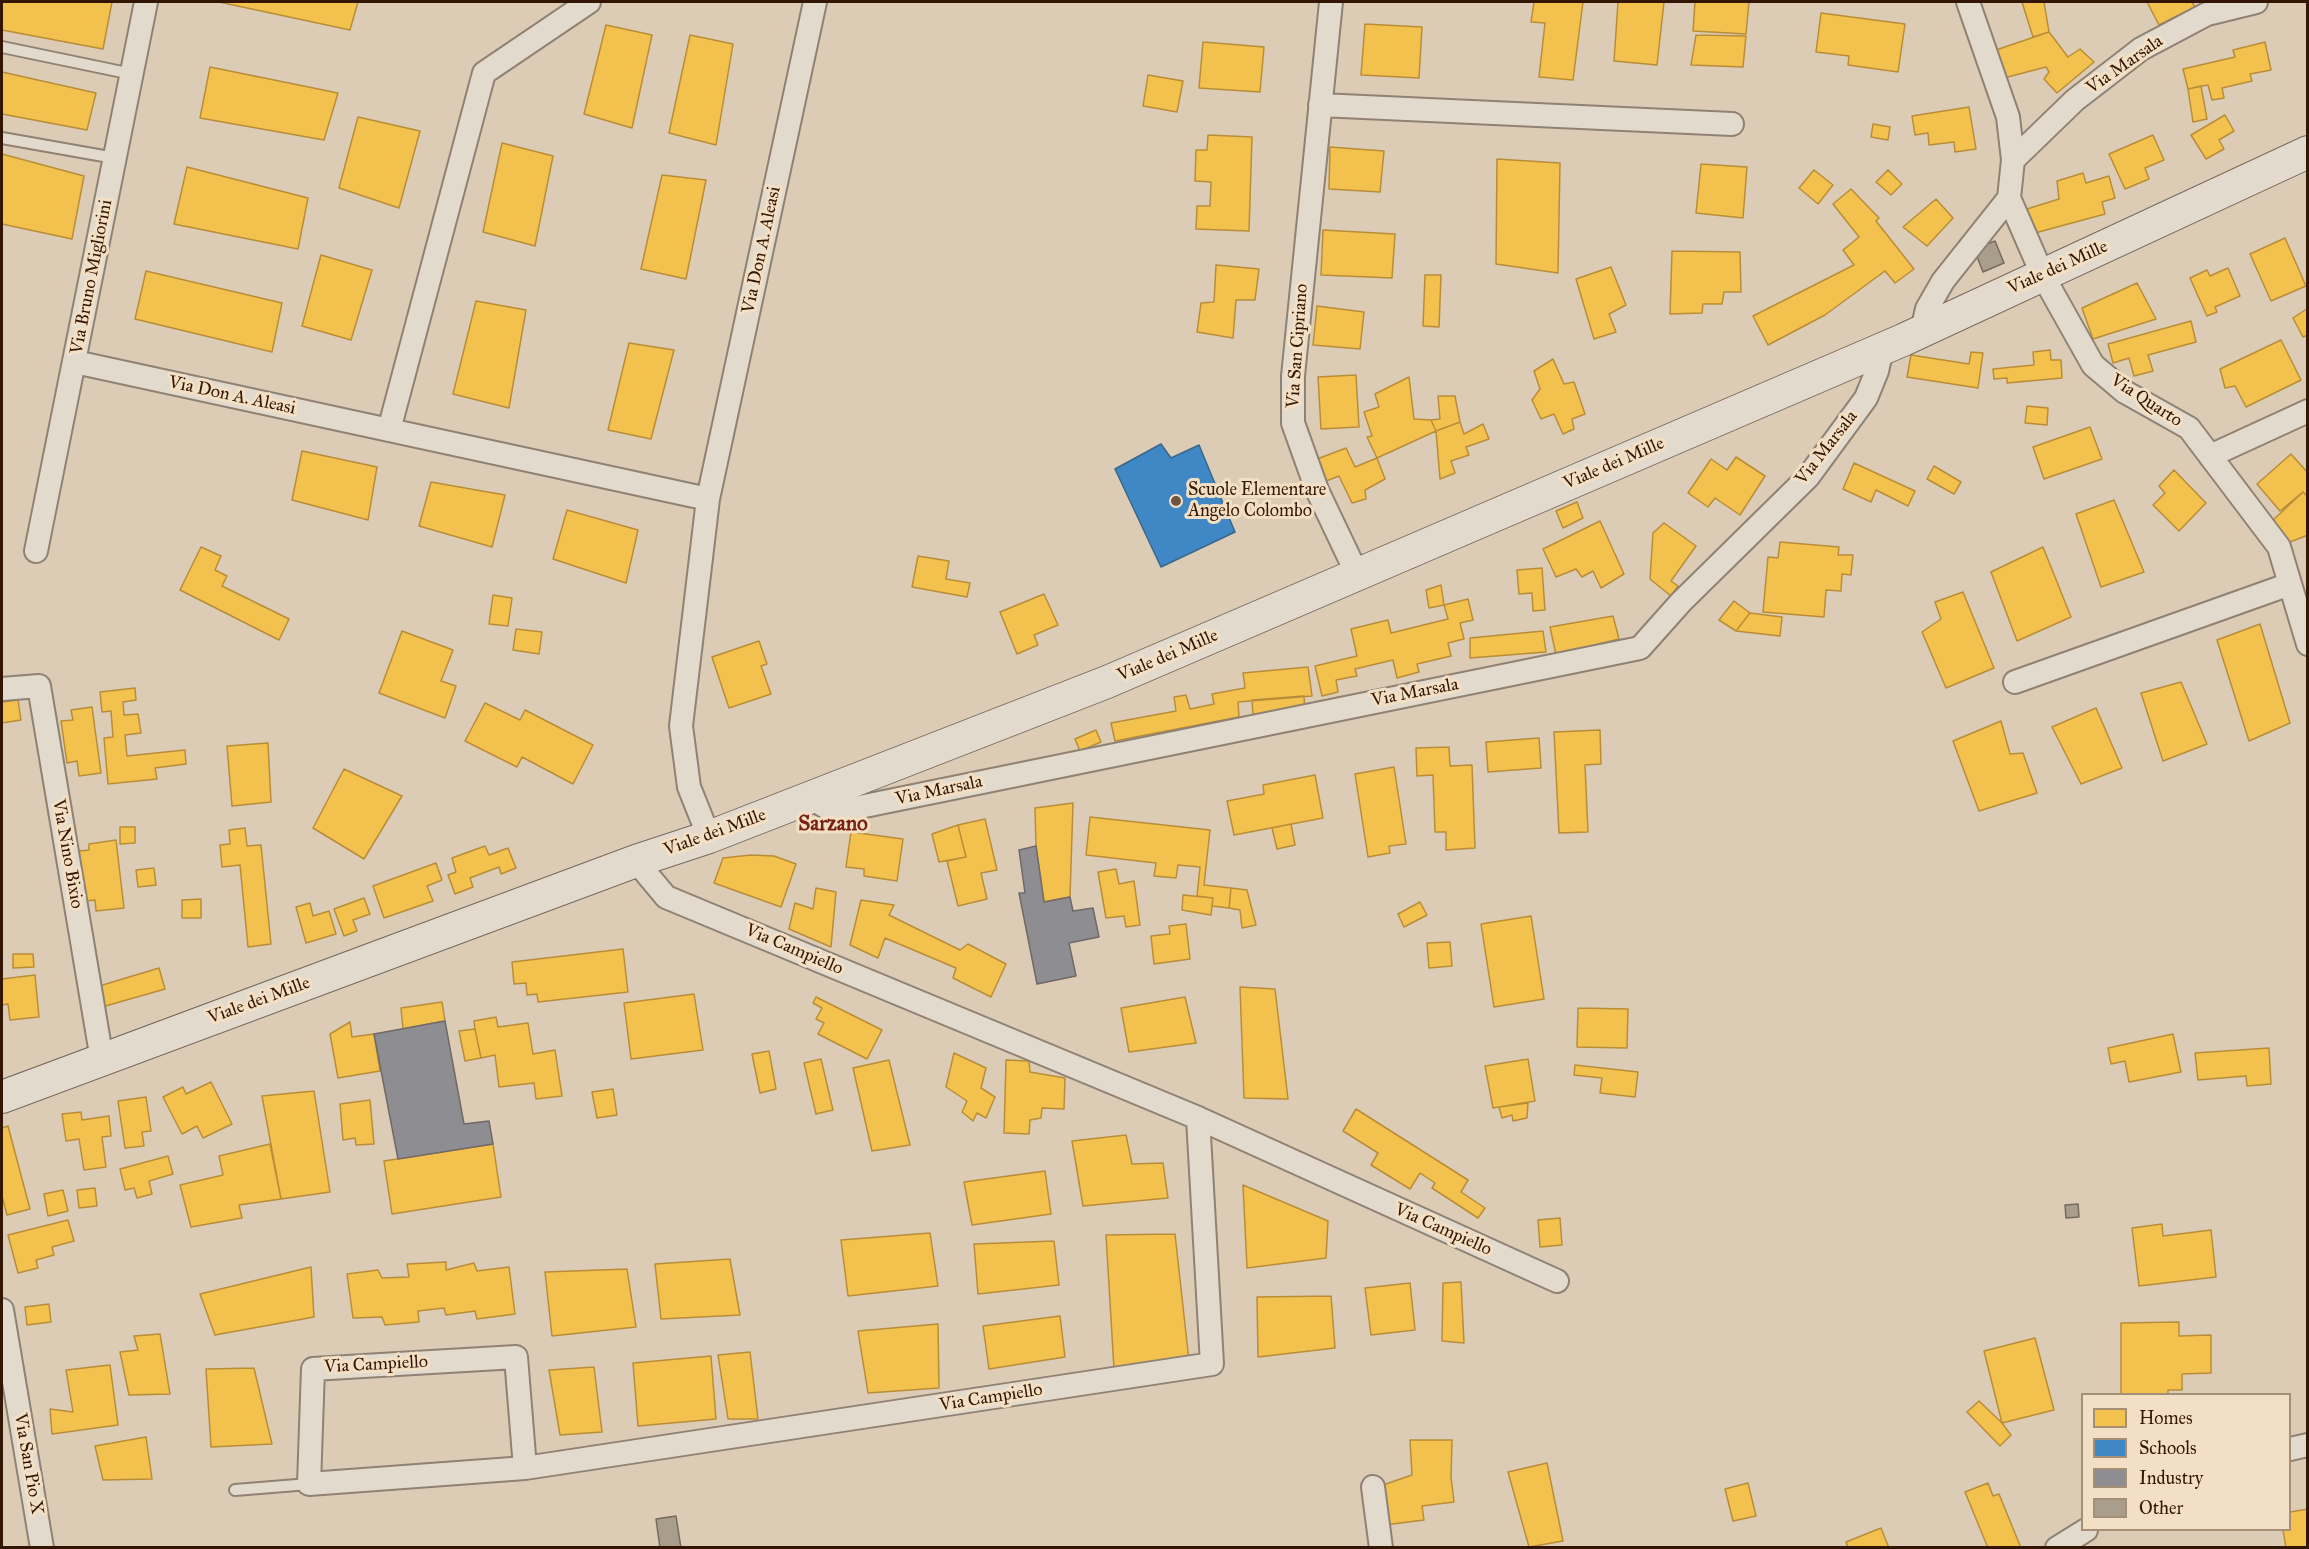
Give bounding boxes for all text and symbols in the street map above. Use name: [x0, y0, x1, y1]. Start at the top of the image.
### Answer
street label: Via Marsala: [2083, 31, 2167, 99]
street label: Via Don A. Aleasi: [738, 185, 786, 315]
street label: Via Bruno Migliorini: [66, 198, 118, 356]
street label: Viale dei Mille: [2005, 236, 2111, 300]
street label: Via San Cipriano: [1283, 283, 1313, 409]
street label: Via Quarto: [2106, 370, 2186, 432]
street label: Via Don A. Aleasi: [167, 372, 297, 420]
street label: Via Marsala: [1791, 406, 1863, 490]
street label: Viale dei Mille: [1560, 433, 1668, 495]
place label: Scuole Elementare Angelo Colombo: [1188, 480, 1326, 522]
marker: Scuole Elementare Angelo Colombo: [1169, 494, 1183, 508]
street label: Viale dei Mille: [1114, 625, 1222, 687]
street label: Via Marsala: [1370, 674, 1460, 712]
street label: Via Marsala: [893, 771, 985, 811]
street label: Via Nino Bixio: [47, 798, 87, 910]
street label: Viale dei Mille: [661, 805, 769, 861]
district label: Sarzano: [798, 812, 868, 838]
street label: Via Campiello: [742, 920, 846, 980]
street label: Viale dei Mille: [205, 973, 313, 1029]
street label: Via Campiello: [1391, 1199, 1495, 1261]
street label: Via Campiello: [323, 1351, 429, 1379]
street label: Via Campiello: [938, 1379, 1044, 1417]
legend: [2081, 1393, 2291, 1531]
text: Homes: [2139, 1407, 2193, 1429]
street label: Via San Pio X: [8, 1412, 48, 1516]
text: Schools: [2139, 1437, 2197, 1459]
text: Industry: [2139, 1467, 2203, 1489]
text: Other: [2139, 1497, 2183, 1519]

